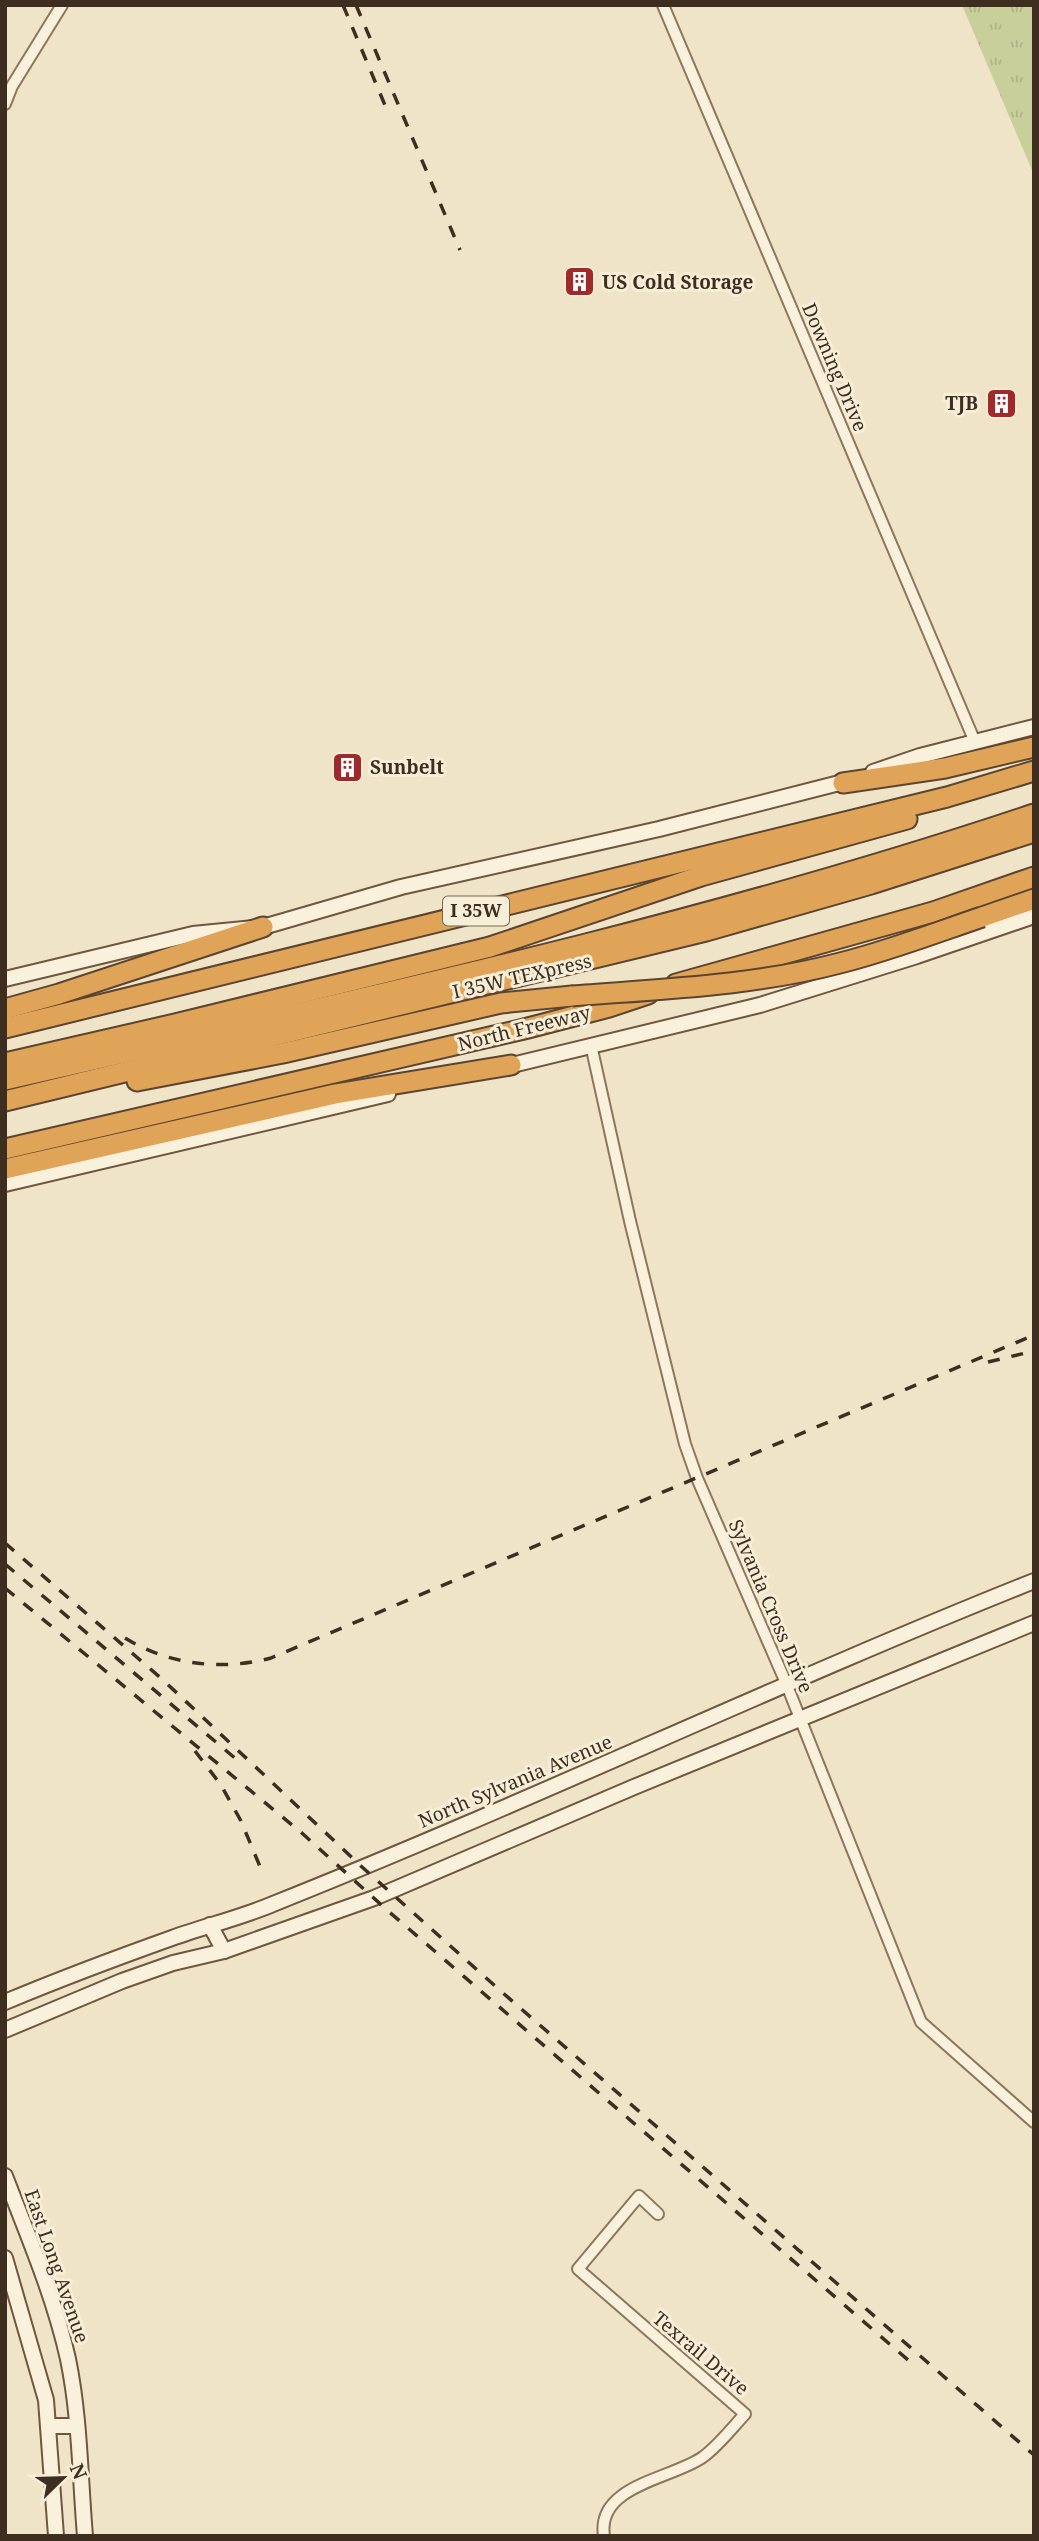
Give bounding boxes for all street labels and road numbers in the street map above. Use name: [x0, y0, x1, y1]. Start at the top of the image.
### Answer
street label: Downing Drive: [796, 299, 874, 435]
road number: I 35W: [443, 896, 509, 926]
street label: I 35W TEXpress: [450, 947, 594, 1005]
street label: North Freeway: [455, 999, 593, 1057]
street label: Sylvania Cross Drive: [723, 1515, 819, 1697]
street label: North Sylvania Avenue: [414, 1728, 616, 1834]
street label: East Long Avenue: [19, 2186, 95, 2346]
street label: Texrail Drive: [647, 2305, 755, 2401]

